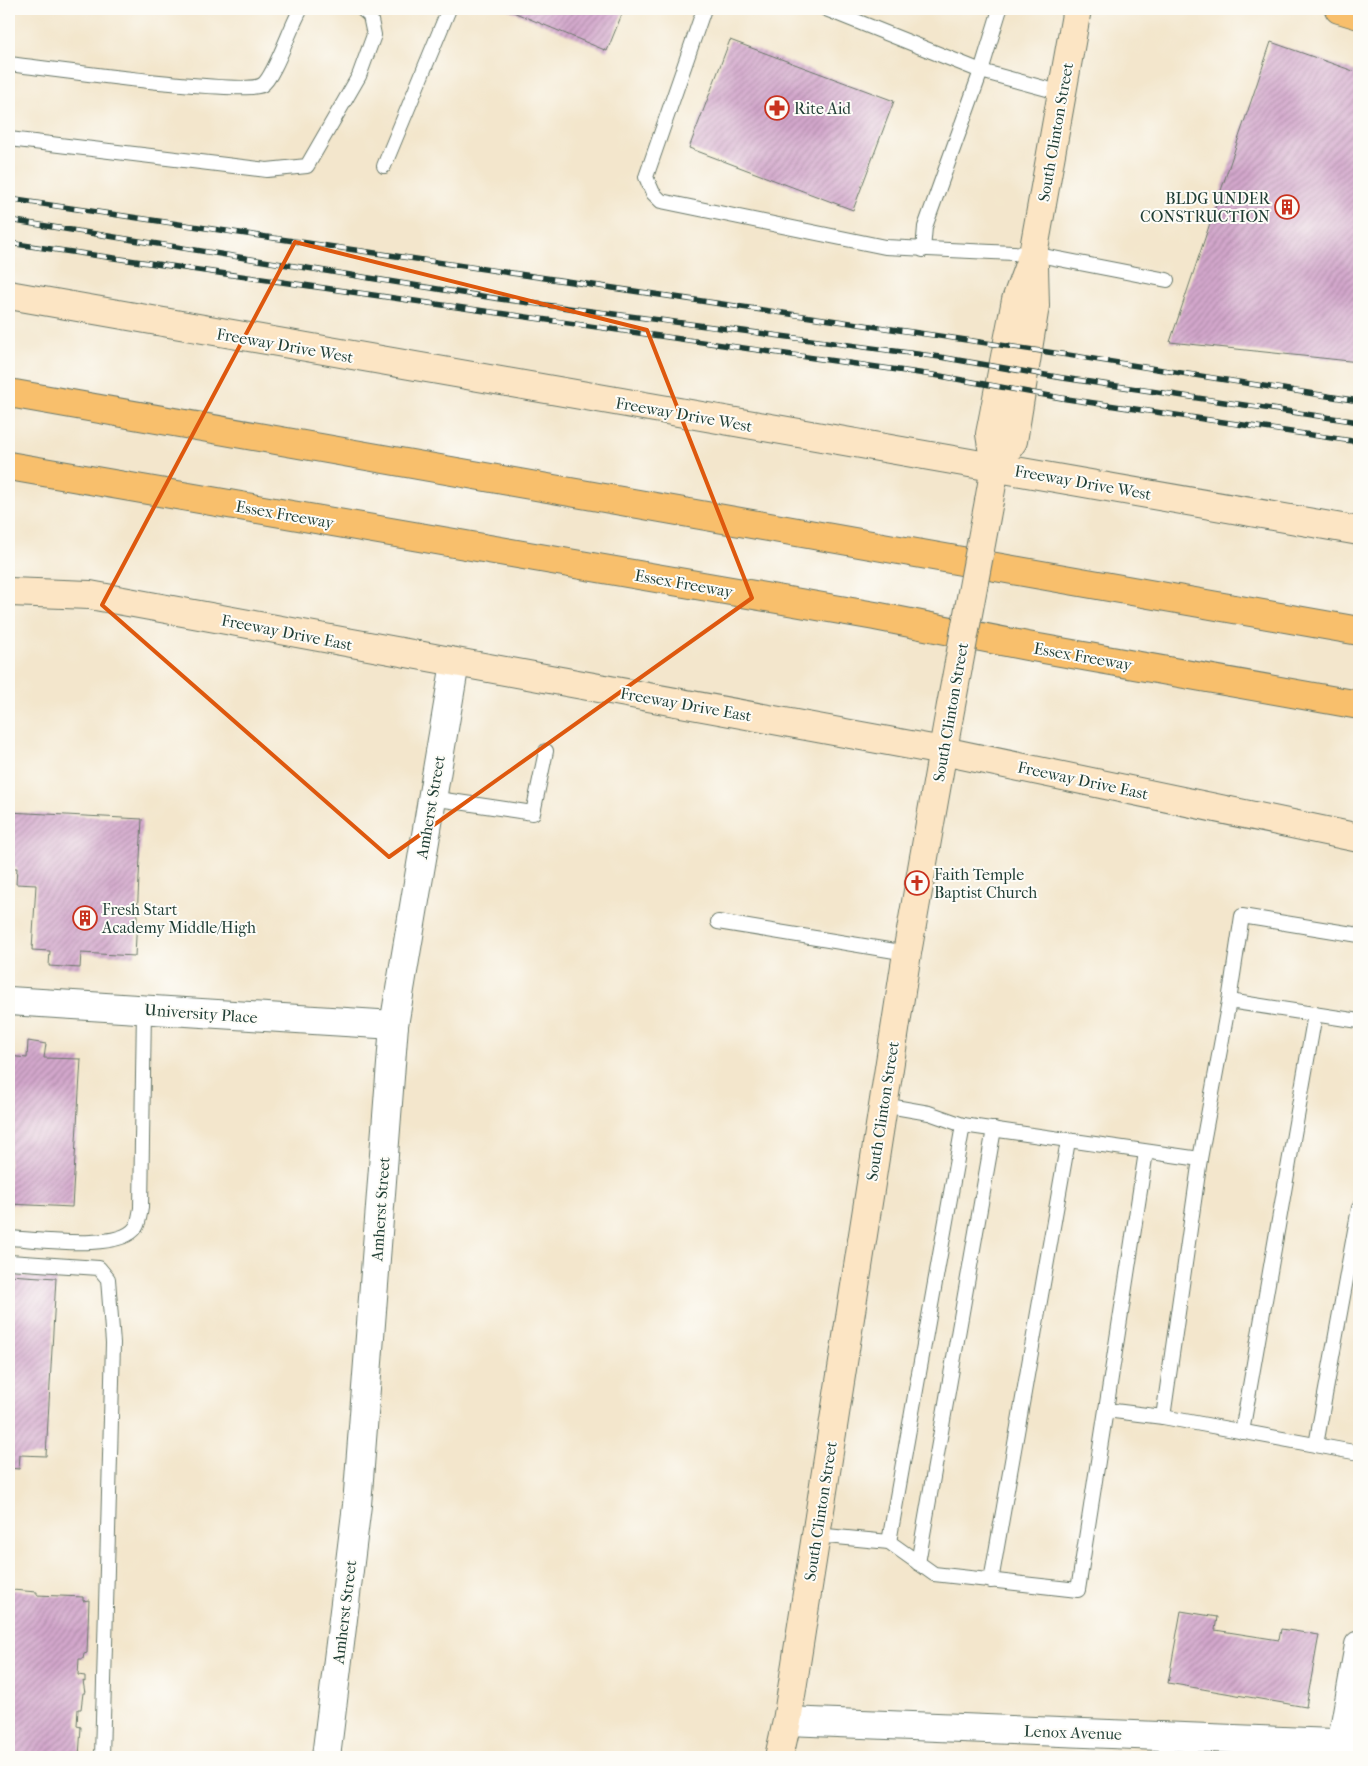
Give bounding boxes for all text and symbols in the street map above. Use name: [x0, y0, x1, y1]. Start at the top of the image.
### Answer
street label: South Clinton Street: [1034, 61, 1077, 203]
pharmacy icon: Rite Aid: [764, 95, 790, 121]
place label: Rite Aid: [794, 99, 851, 118]
place label: BLDG UNDER CONSTRUCTION: [1140, 189, 1271, 226]
building icon: BLDG UNDER CONSTRUCTION: [1274, 194, 1300, 220]
street label: Freeway Drive West: [215, 324, 355, 367]
street label: Freeway Drive West: [614, 393, 754, 436]
street label: Freeway Drive West: [1013, 461, 1153, 504]
street label: Essex Freeway: [234, 496, 336, 533]
street label: Essex Freeway: [633, 565, 735, 602]
street label: Freeway Drive East: [220, 610, 354, 655]
street label: Essex Freeway: [1032, 638, 1134, 675]
street label: South Clinton Street: [929, 641, 972, 783]
street label: Freeway Drive East: [619, 684, 753, 725]
street label: Amherst Street: [412, 754, 449, 861]
street label: Freeway Drive East: [1016, 757, 1150, 804]
place label: Faith Temple Baptist Church: [934, 865, 1037, 902]
church icon: Faith Temple Baptist Church: [904, 870, 930, 896]
place label: Fresh Start Academy Middle/High: [101, 900, 256, 937]
building icon: Fresh Start Academy Middle/High: [72, 905, 98, 931]
street label: University Place: [144, 1000, 258, 1027]
street label: South Clinton Street: [862, 1040, 903, 1182]
street label: Amherst Street: [367, 1156, 394, 1263]
street label: South Clinton Street: [800, 1440, 841, 1582]
street label: Amherst Street: [329, 1559, 360, 1666]
street label: Lenox Avenue: [1024, 1721, 1122, 1744]

